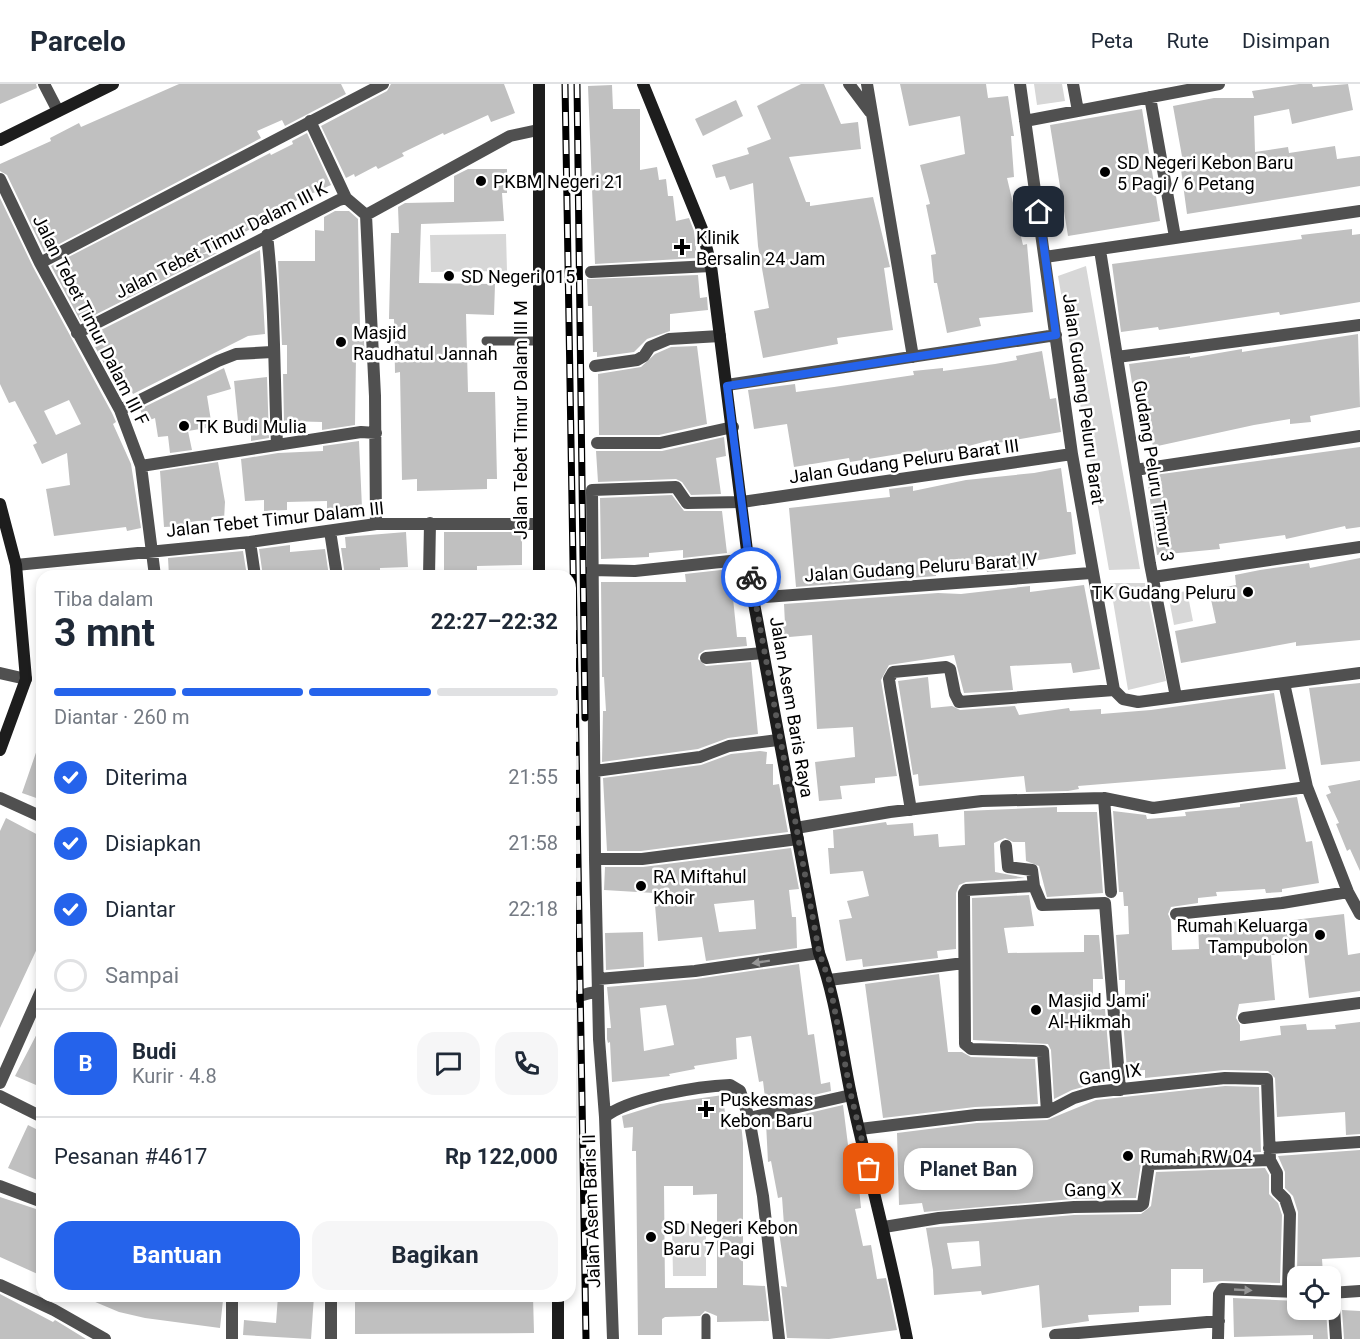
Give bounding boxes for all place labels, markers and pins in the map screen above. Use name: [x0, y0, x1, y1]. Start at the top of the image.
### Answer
place label: SD Negeri Kebon Baru 5 Pagi / 6 Petang: [1117, 152, 1293, 194]
marker: SD Negeri Kebon Baru 5 Pagi / 6 Petang: [1098, 165, 1112, 179]
place label: PKBM Negeri 21: [493, 171, 624, 192]
marker: PKBM Negeri 21: [474, 174, 488, 188]
pin: [1013, 186, 1064, 237]
place label: Klinik Bersalin 24 Jam: [696, 227, 825, 269]
marker: Klinik Bersalin 24 Jam: [673, 238, 691, 256]
place label: SD Negeri 015: [461, 266, 575, 287]
marker: SD Negeri 015: [442, 269, 456, 283]
place label: Masjid Raudhatul Jannah: [353, 322, 498, 364]
marker: Masjid Raudhatul Jannah: [334, 335, 348, 349]
place label: TK Budi Mulia: [196, 416, 307, 437]
marker: TK Budi Mulia: [177, 419, 191, 433]
place label: TK Gudang Peluru: [1092, 582, 1236, 603]
marker: TK Gudang Peluru: [1241, 585, 1255, 599]
place label: RA Miftahul Khoir: [653, 866, 747, 908]
marker: RA Miftahul Khoir: [634, 879, 648, 893]
place label: Rumah Keluarga Tampubolon: [1176, 915, 1308, 957]
marker: Rumah Keluarga Tampubolon: [1313, 928, 1327, 942]
place label: Masjid Jami' Al-Hikmah: [1048, 990, 1149, 1032]
marker: Masjid Jami' Al-Hikmah: [1029, 1003, 1043, 1017]
place label: Puskesmas Kebon Baru: [720, 1089, 813, 1131]
marker: Puskesmas Kebon Baru: [697, 1100, 715, 1118]
pin: [843, 1143, 894, 1194]
place label: Rumah RW 04: [1140, 1146, 1253, 1167]
callout: Planet Ban: [905, 1148, 1034, 1190]
marker: Rumah RW 04: [1121, 1149, 1135, 1163]
place label: SD Negeri Kebon Baru 7 Pagi: [663, 1217, 798, 1259]
marker: SD Negeri Kebon Baru 7 Pagi: [644, 1230, 658, 1244]

